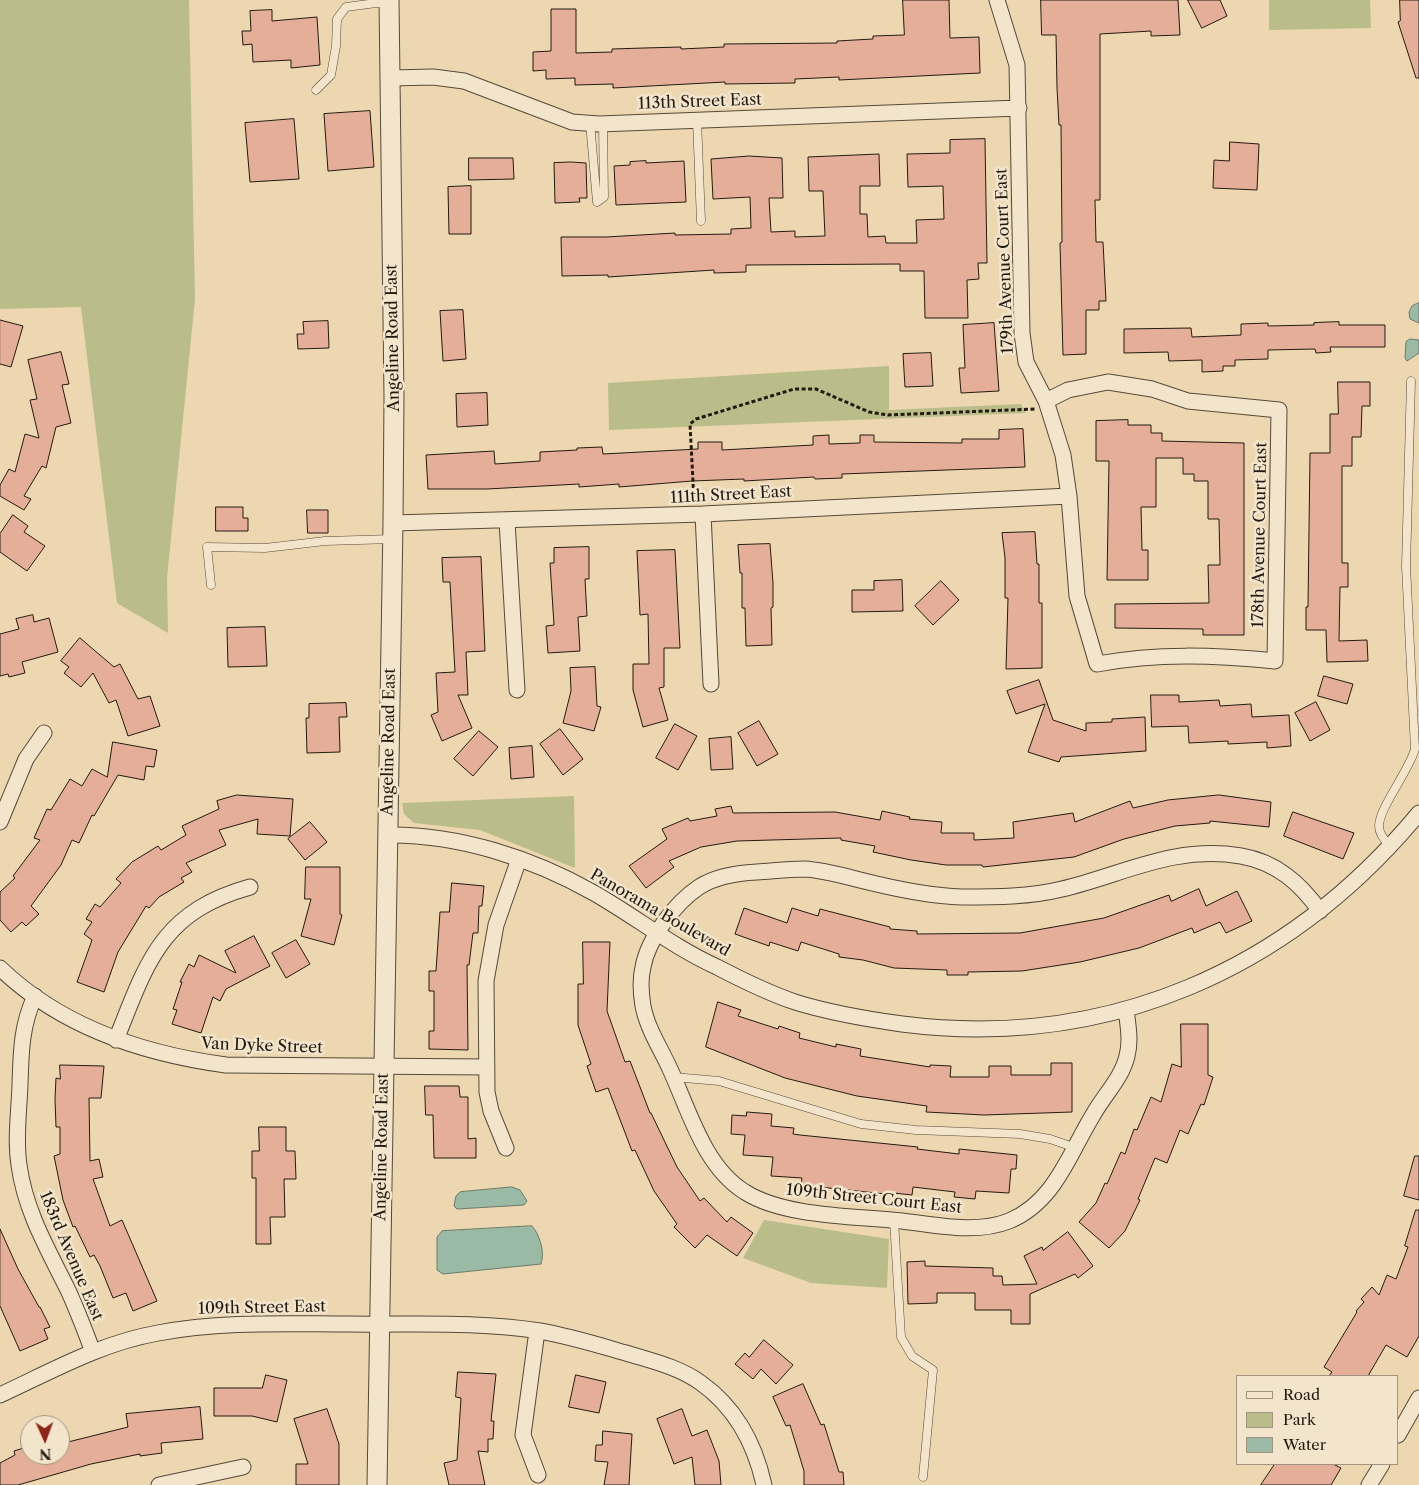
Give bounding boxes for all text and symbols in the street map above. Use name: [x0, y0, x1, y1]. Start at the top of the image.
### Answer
street label: 113th Street East: [638, 90, 762, 114]
street label: 179th Avenue Court East: [992, 168, 1018, 354]
street label: Angeline Road East: [382, 264, 404, 412]
street label: 178th Avenue Court East: [1249, 442, 1271, 628]
street label: 111th Street East: [670, 482, 792, 508]
street label: Angeline Road East: [378, 668, 400, 816]
street label: Panorama Boulevard: [587, 865, 733, 961]
street label: Van Dyke Street: [201, 1034, 323, 1058]
street label: Angeline Road East: [371, 1073, 393, 1221]
street label: 109th Street Court East: [785, 1180, 963, 1218]
street label: 183rd Avenue East: [35, 1188, 107, 1324]
street label: 109th Street East: [198, 1297, 326, 1319]
legend: [1236, 1375, 1399, 1465]
text: Road: [1283, 1385, 1320, 1404]
text: Park: [1283, 1410, 1316, 1429]
north arrow: [20, 1415, 70, 1465]
text: Water: [1283, 1435, 1326, 1454]
text: N: [39, 1445, 52, 1463]

